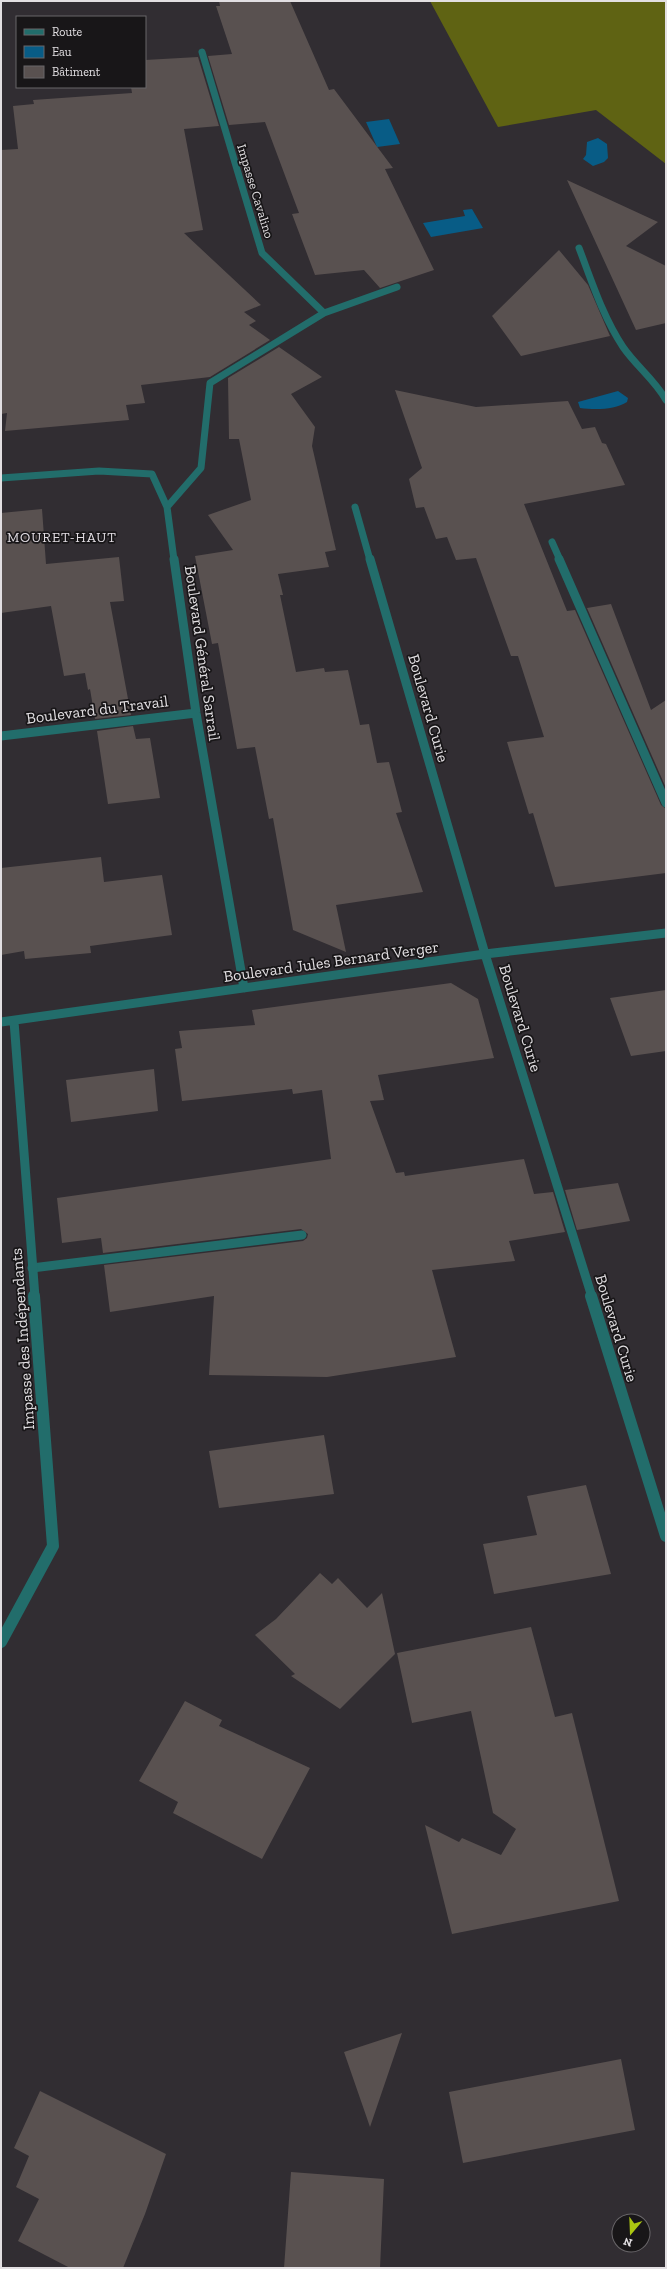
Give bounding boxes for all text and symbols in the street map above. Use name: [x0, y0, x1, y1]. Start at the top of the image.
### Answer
legend: [16, 16, 146, 88]
text: Route: [52, 25, 83, 39]
text: Eau: [52, 45, 72, 59]
text: Bâtiment: [52, 65, 101, 79]
street label: Impasse Cavalino: [234, 142, 277, 240]
district label: MOURET-HAUT: [7, 529, 117, 546]
street label: Boulevard Général Sarrail: [181, 564, 224, 742]
street label: Boulevard Curie: [404, 652, 453, 764]
street label: Boulevard du Travail: [25, 691, 169, 728]
street label: Boulevard Jules Bernard Verger: [222, 937, 440, 986]
street label: Boulevard Curie: [495, 962, 546, 1074]
street label: Impasse des Indépendants: [7, 1247, 38, 1431]
street label: Boulevard Curie: [591, 1272, 642, 1384]
north arrow: [611, 2213, 651, 2253]
text: N: [621, 2234, 634, 2249]

